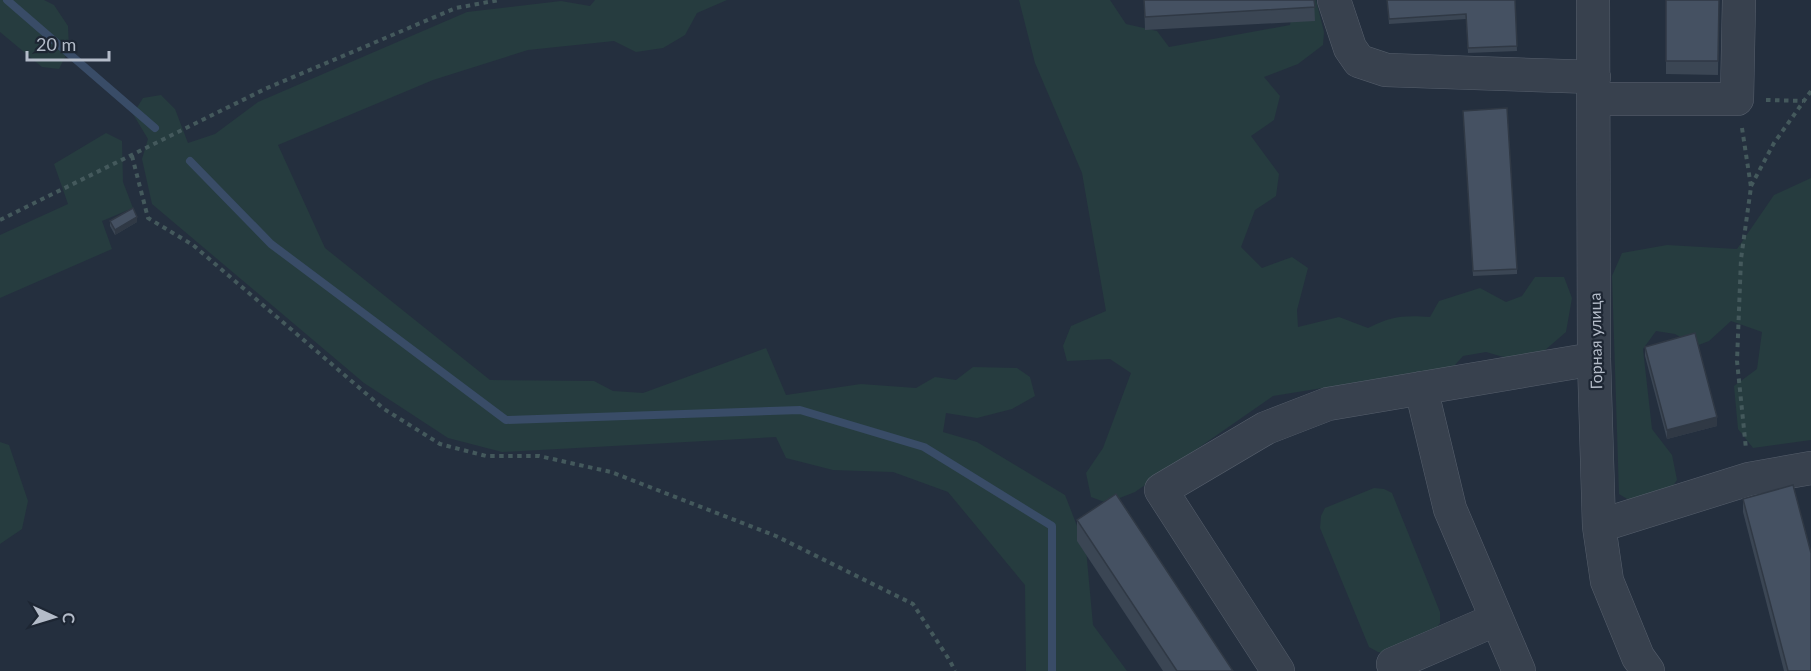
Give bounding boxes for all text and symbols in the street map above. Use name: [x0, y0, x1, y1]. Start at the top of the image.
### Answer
scale bar: [27, 24, 110, 62]
text: 20 m: [36, 33, 76, 55]
street label: Горная улица: [1585, 293, 1605, 389]
north arrow: [24, 587, 84, 647]
text: С: [60, 612, 79, 624]

